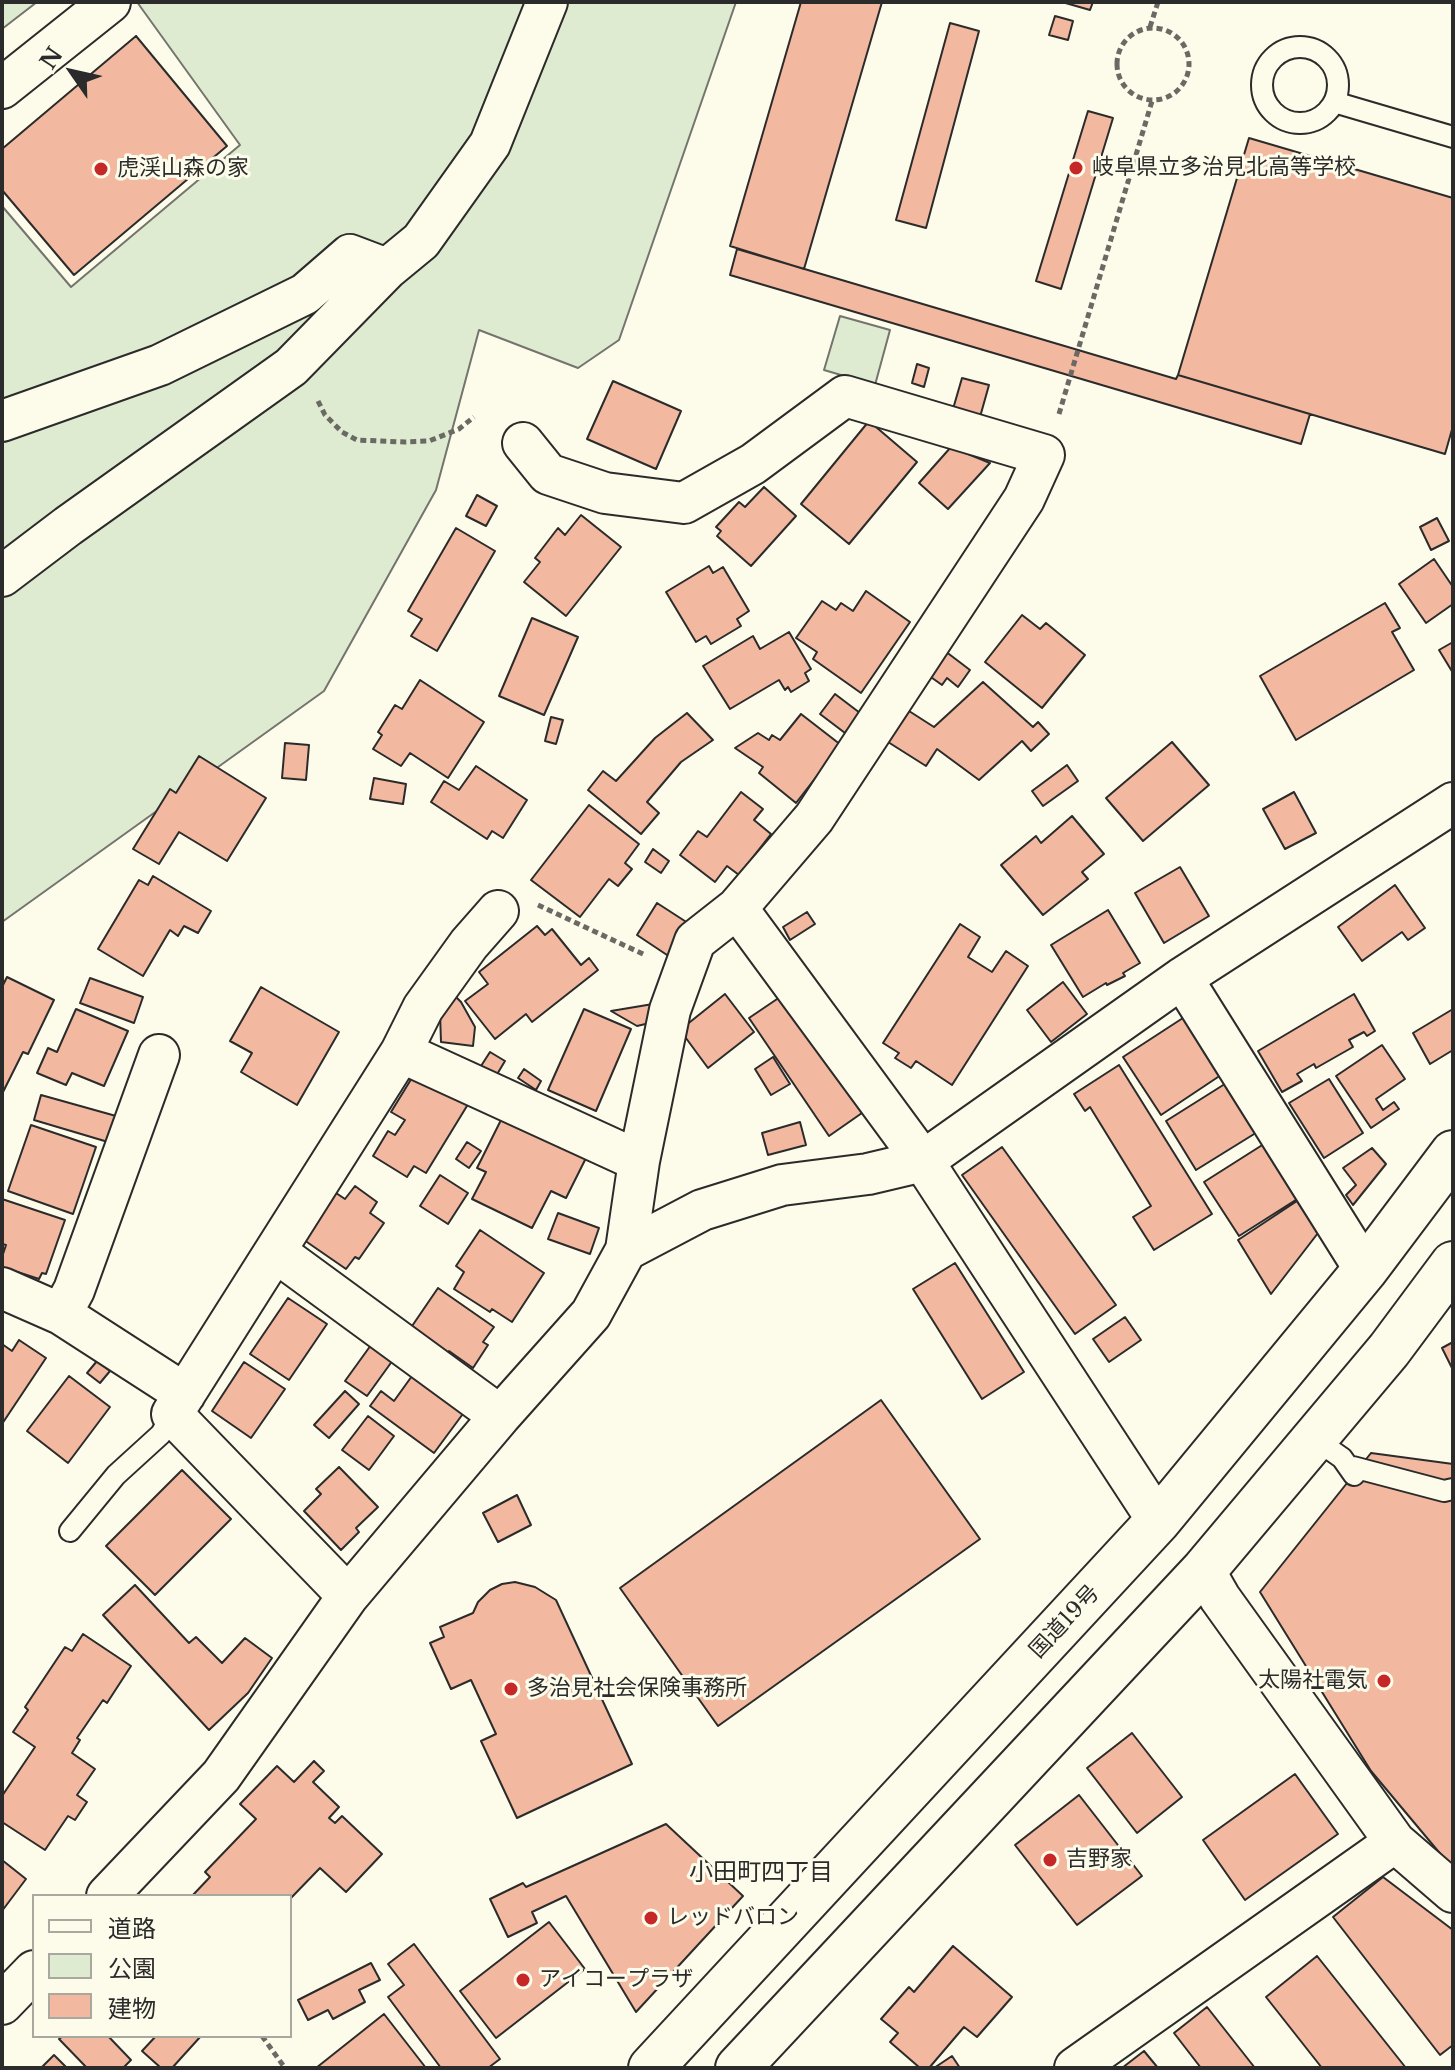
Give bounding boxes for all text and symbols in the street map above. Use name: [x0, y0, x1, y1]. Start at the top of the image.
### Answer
north arrow: [32, 32, 112, 112]
text: N: [35, 42, 69, 74]
place label: 岐阜県立多治見北高等学校: [1092, 155, 1356, 181]
place label: 虎渓山森の家: [117, 156, 249, 182]
marker: 岐阜県立多治見北高等学校: [1067, 159, 1085, 177]
marker: 虎渓山森の家: [92, 160, 110, 178]
street label: 国道19号: [1025, 1580, 1105, 1664]
place label: 太陽社電気: [1258, 1668, 1368, 1694]
marker: 太陽社電気: [1375, 1672, 1393, 1690]
place label: 多治見社会保険事務所: [527, 1676, 747, 1702]
marker: 多治見社会保険事務所: [502, 1680, 520, 1698]
place label: 吉野家: [1066, 1847, 1132, 1873]
marker: 吉野家: [1041, 1851, 1059, 1869]
district label: 小田町四丁目: [689, 1859, 833, 1887]
legend: [32, 1894, 292, 2038]
place label: レッドバロン: [667, 1905, 799, 1931]
marker: レッドバロン: [642, 1909, 660, 1927]
text: 道路: [108, 1914, 156, 1943]
text: 公園: [108, 1954, 156, 1983]
place label: アイコープラザ: [539, 1967, 693, 1993]
marker: アイコープラザ: [514, 1971, 532, 1989]
text: 建物: [108, 1994, 156, 2023]

